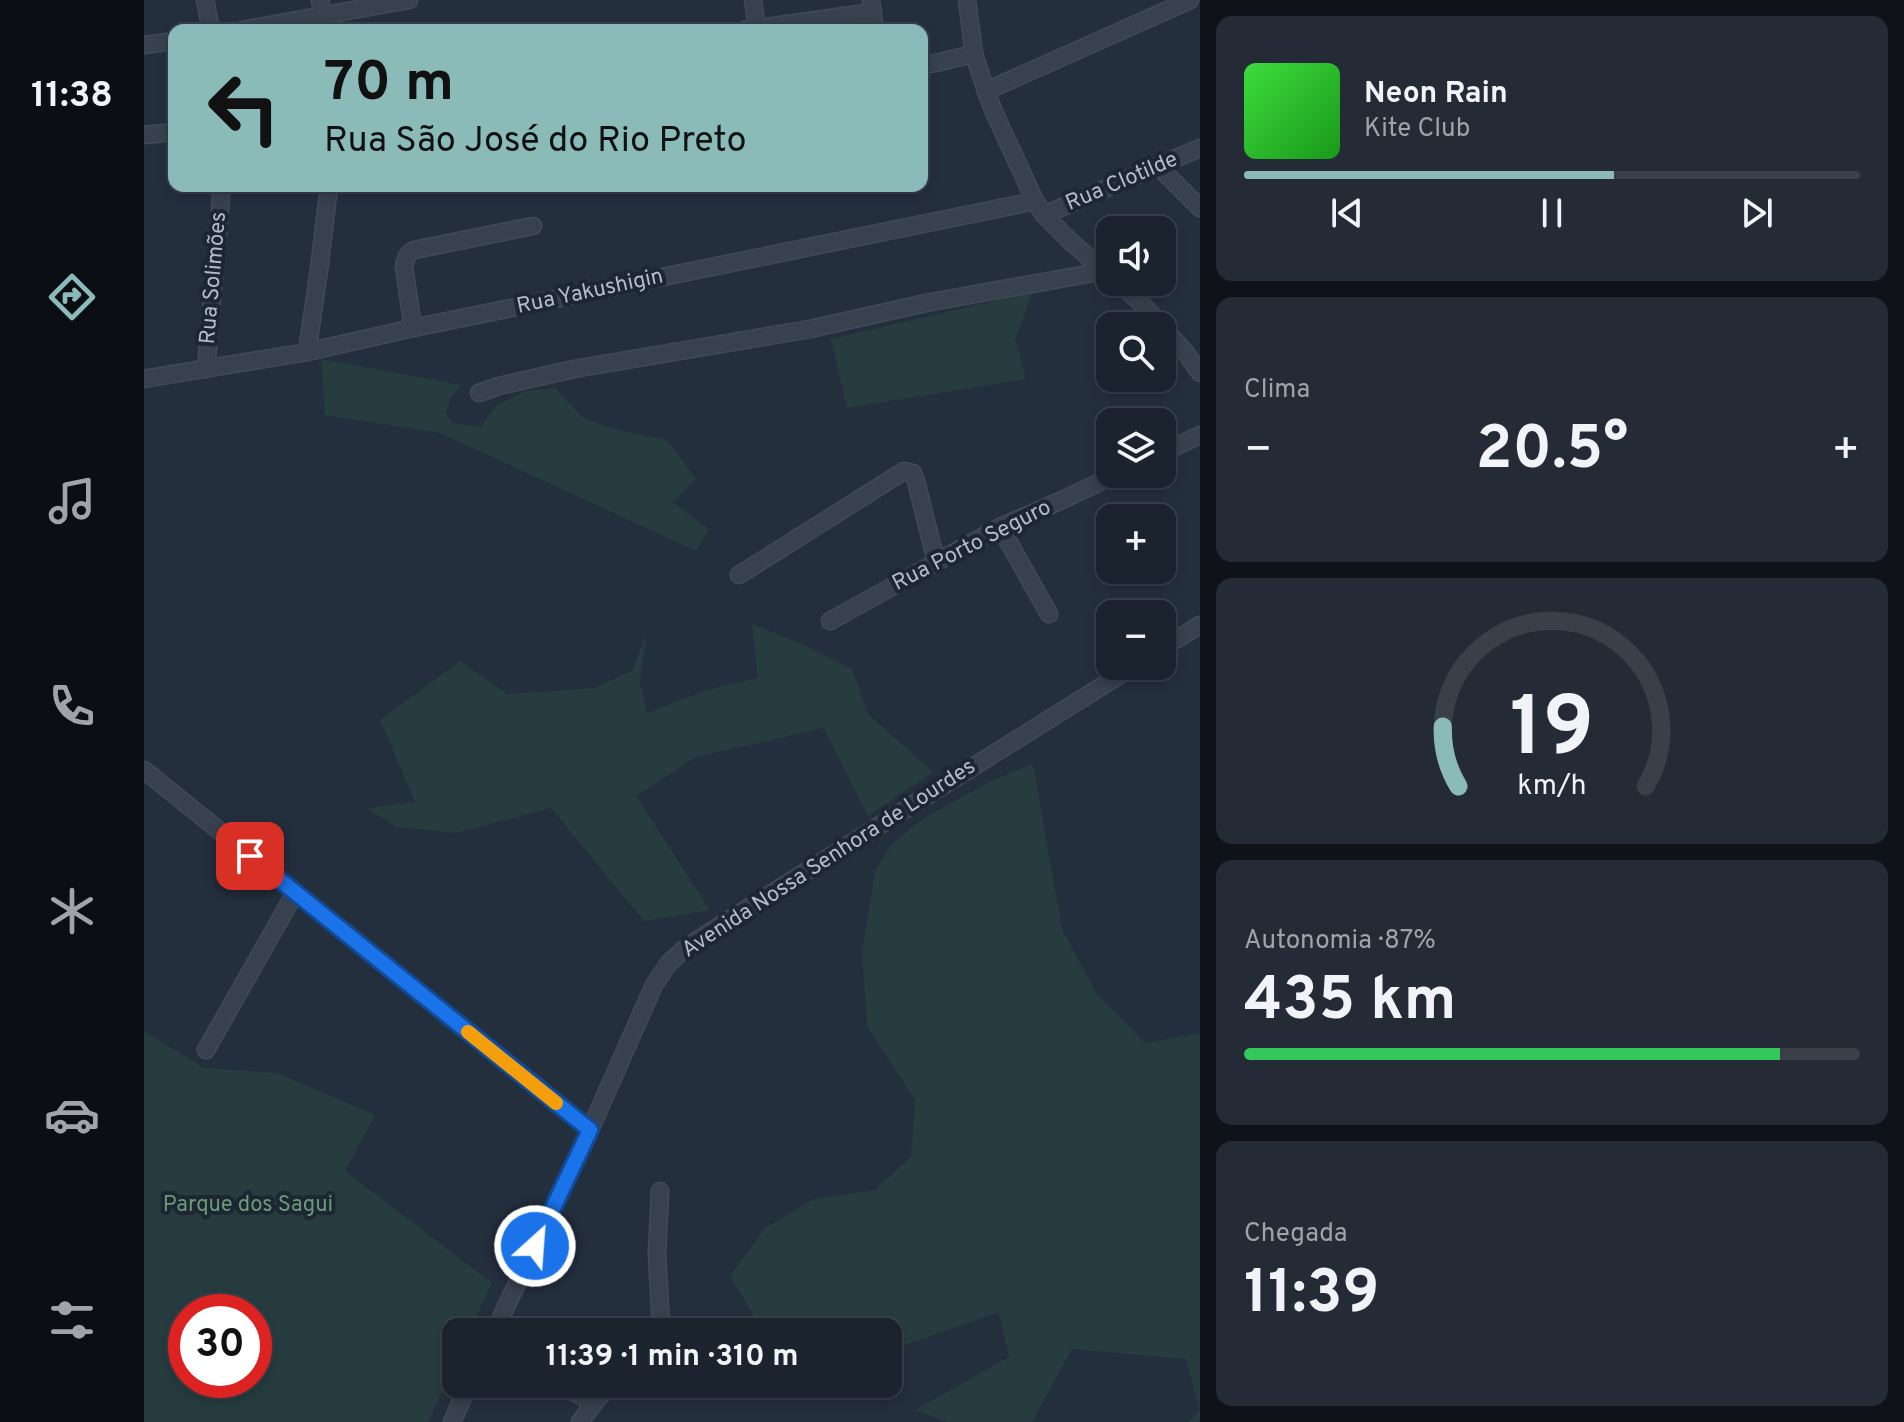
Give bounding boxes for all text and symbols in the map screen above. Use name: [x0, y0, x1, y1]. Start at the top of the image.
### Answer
text: 70 m: [324, 50, 454, 120]
icon: left: [192, 56, 296, 160]
text: 11:38: [31, 74, 113, 120]
text: Neon Rain: [1364, 76, 1508, 113]
text: Kite Club: [1364, 113, 1470, 146]
text: Rua São José do Rio Preto: [324, 119, 747, 165]
street label: Rua Clotilde: [1062, 146, 1182, 218]
icon: previous: [1325, 191, 1369, 235]
icon: pause: [1530, 191, 1574, 235]
icon: next: [1735, 191, 1779, 235]
street label: Rua Solimões: [195, 211, 233, 345]
map controls: [1096, 216, 1176, 680]
button: sound: [1096, 216, 1176, 296]
street label: Rua Yakushigin: [514, 263, 666, 321]
icon: directions: [44, 269, 100, 325]
button: search: [1096, 312, 1176, 392]
text: Clima: [1244, 374, 1310, 407]
button: layers: [1096, 408, 1176, 488]
text: 20.5°: [1476, 414, 1628, 490]
text: −: [1244, 424, 1272, 480]
text: +: [1832, 424, 1860, 480]
icon: music: [44, 473, 100, 529]
street label: Rua Porto Seguro: [888, 494, 1056, 598]
button: +: [1096, 504, 1176, 584]
button: −: [1096, 600, 1176, 680]
icon: phone: [44, 678, 100, 734]
text: 19: [1510, 680, 1594, 785]
street label: Avenida Nossa Senhora de Lourdes: [677, 754, 981, 964]
text: km/h: [1517, 769, 1587, 805]
pin: [216, 822, 284, 890]
icon: arrive: [228, 834, 272, 878]
icon: climate: [44, 883, 100, 939]
text: Autonomia · 87%: [1244, 925, 1436, 958]
text: 435 km: [1244, 965, 1456, 1041]
icon: car: [44, 1087, 100, 1143]
park label: Parque dos Sagui: [163, 1192, 333, 1219]
position arrow: [493, 1204, 577, 1288]
text: Chegada: [1244, 1218, 1347, 1251]
text: 11:39: [1244, 1258, 1379, 1334]
icon: filters: [44, 1292, 100, 1348]
speed limit sign: 30: [168, 1294, 272, 1398]
text: 11:39 · 1 min · 310 m: [545, 1339, 799, 1376]

